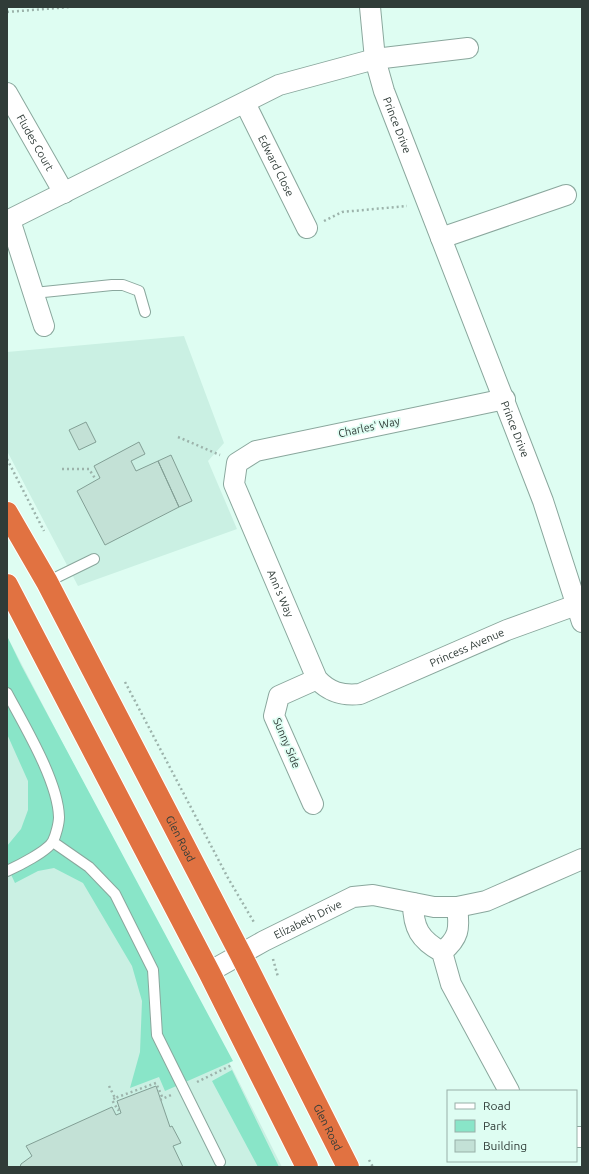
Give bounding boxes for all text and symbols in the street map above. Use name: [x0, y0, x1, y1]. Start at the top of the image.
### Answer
street label: Prince Drive: [381, 95, 414, 155]
street label: Fludes Court: [14, 112, 56, 173]
street label: Edward Close: [256, 133, 296, 198]
street label: Prince Drive: [499, 399, 531, 459]
street label: Charles' Way: [337, 414, 402, 439]
street label: Ann's Way: [265, 568, 296, 620]
street label: Princess Avenue: [428, 626, 506, 669]
street label: Sunny Side: [271, 716, 303, 770]
street label: Glen Road: [164, 813, 197, 864]
street label: Elizabeth Drive: [272, 898, 344, 941]
legend: [447, 1090, 577, 1162]
text: Road: [483, 1099, 511, 1112]
street label: Glen Road: [311, 1102, 345, 1152]
text: Park: [483, 1119, 507, 1132]
text: Building: [483, 1139, 527, 1152]

